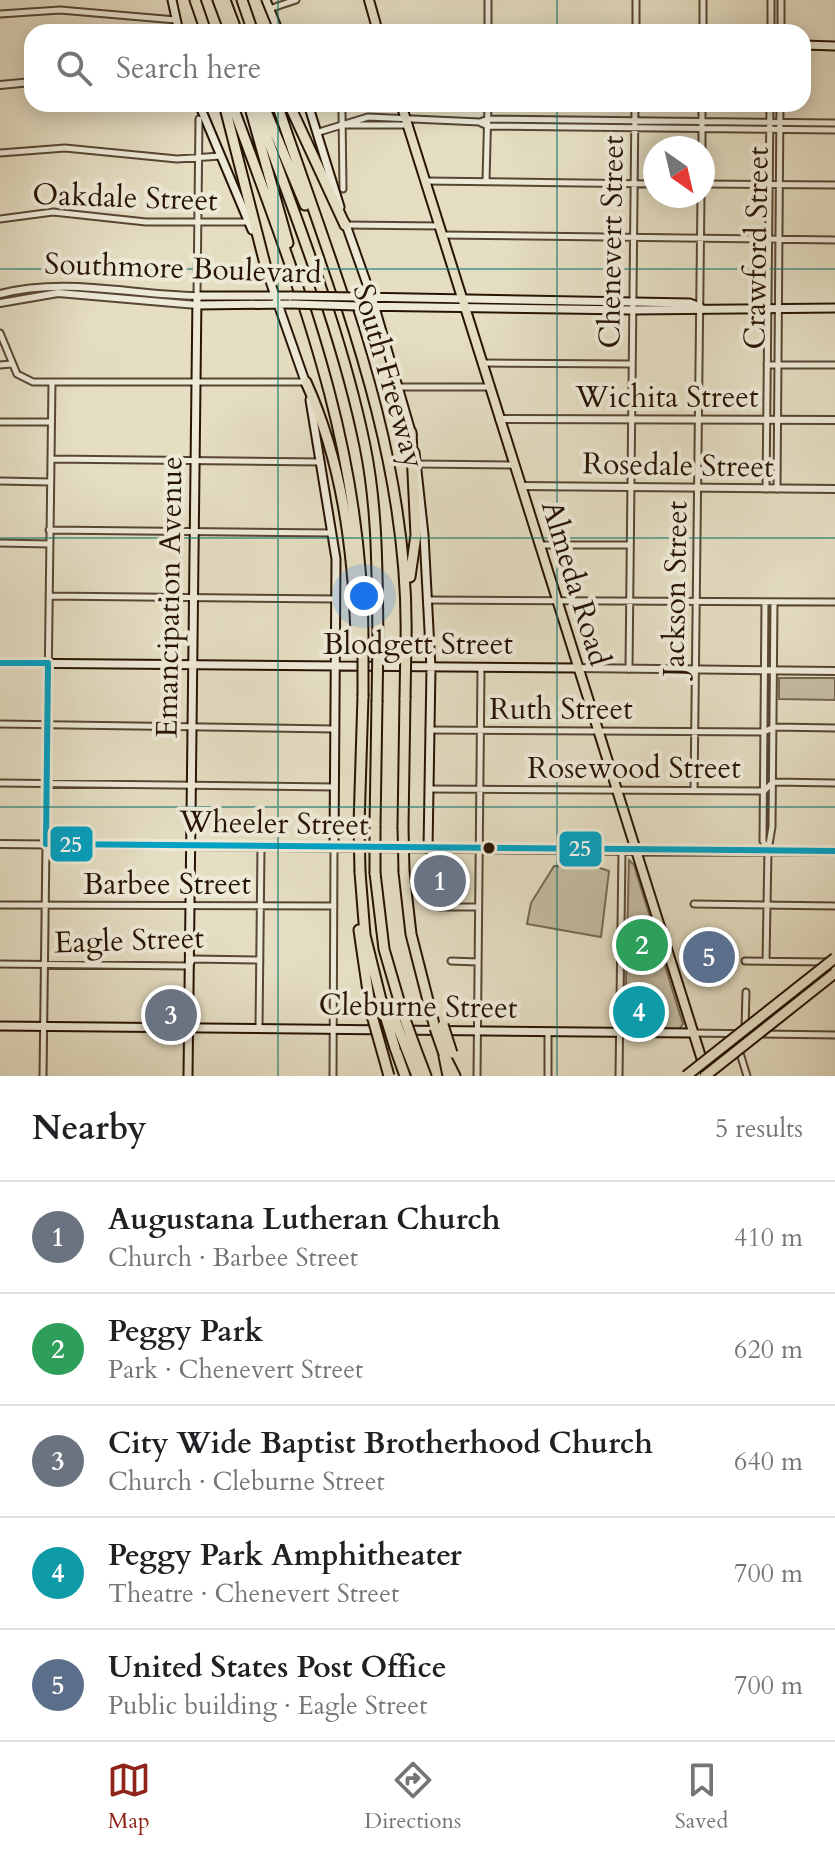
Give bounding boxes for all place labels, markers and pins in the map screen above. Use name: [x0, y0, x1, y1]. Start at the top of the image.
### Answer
unlabelled marker: [481, 840, 497, 856]
pin: 1: [414, 851, 466, 911]
pin: 2: [616, 915, 668, 975]
pin: 5: [683, 927, 735, 987]
pin: 4: [613, 982, 665, 1042]
pin: 3: [145, 985, 197, 1045]

